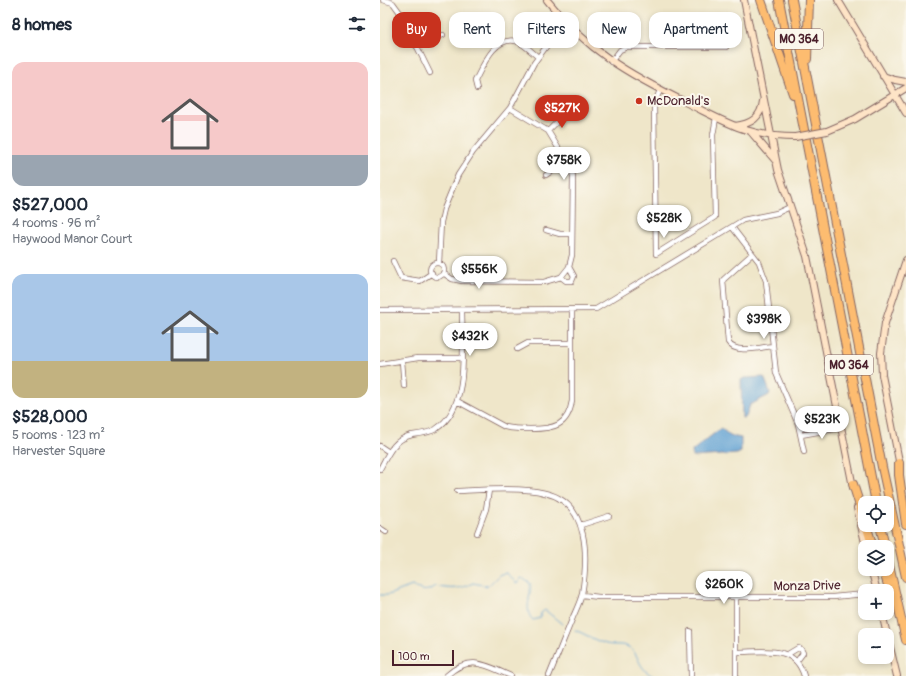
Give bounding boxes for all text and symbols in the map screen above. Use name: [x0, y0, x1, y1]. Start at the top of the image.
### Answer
chip: Buy: [392, 12, 441, 48]
chip: Rent: [449, 12, 505, 48]
chip: Filters: [513, 12, 579, 48]
chip: New: [587, 12, 641, 48]
chip: Apartment: [649, 12, 742, 48]
icon: filters: [346, 13, 368, 35]
text: 8 homes: [12, 14, 72, 35]
road number: MO 364: [775, 29, 823, 49]
icon: home: [154, 88, 226, 160]
place label: McDonald's: [647, 93, 709, 109]
pin: $527K: [534, 95, 590, 129]
marker: McDonald's: [634, 96, 644, 106]
text: $527K: [544, 100, 580, 116]
pin: $758K: [536, 147, 592, 181]
text: $758K: [546, 152, 582, 168]
text: $527,000: [12, 194, 88, 215]
pin: $528K: [636, 205, 692, 239]
text: $528K: [646, 210, 682, 226]
text: 4 rooms · 96 m²: [12, 215, 100, 231]
text: Haywood Manor Court: [12, 231, 132, 247]
pin: $556K: [451, 256, 507, 290]
text: $556K: [461, 261, 497, 277]
icon: home: [154, 300, 226, 372]
pin: $398K: [736, 306, 792, 340]
text: $398K: [746, 311, 782, 327]
pin: $432K: [442, 323, 498, 357]
text: $432K: [452, 328, 488, 344]
road number: MO 364: [825, 355, 873, 375]
text: $528,000: [12, 406, 88, 427]
pin: $523K: [794, 406, 850, 440]
text: $523K: [804, 411, 840, 427]
text: 5 rooms · 123 m²: [12, 427, 105, 443]
text: Harvester Square: [12, 443, 105, 459]
map controls: [858, 496, 894, 664]
button: locate: [858, 496, 894, 532]
button: layers: [858, 540, 894, 576]
pin: $260K: [696, 571, 752, 605]
text: $260K: [705, 576, 743, 592]
street label: Monza Drive: [773, 577, 841, 595]
button: +: [858, 584, 894, 620]
button: −: [858, 628, 894, 664]
scale bar: [392, 648, 454, 667]
text: 100 m: [398, 650, 429, 663]

